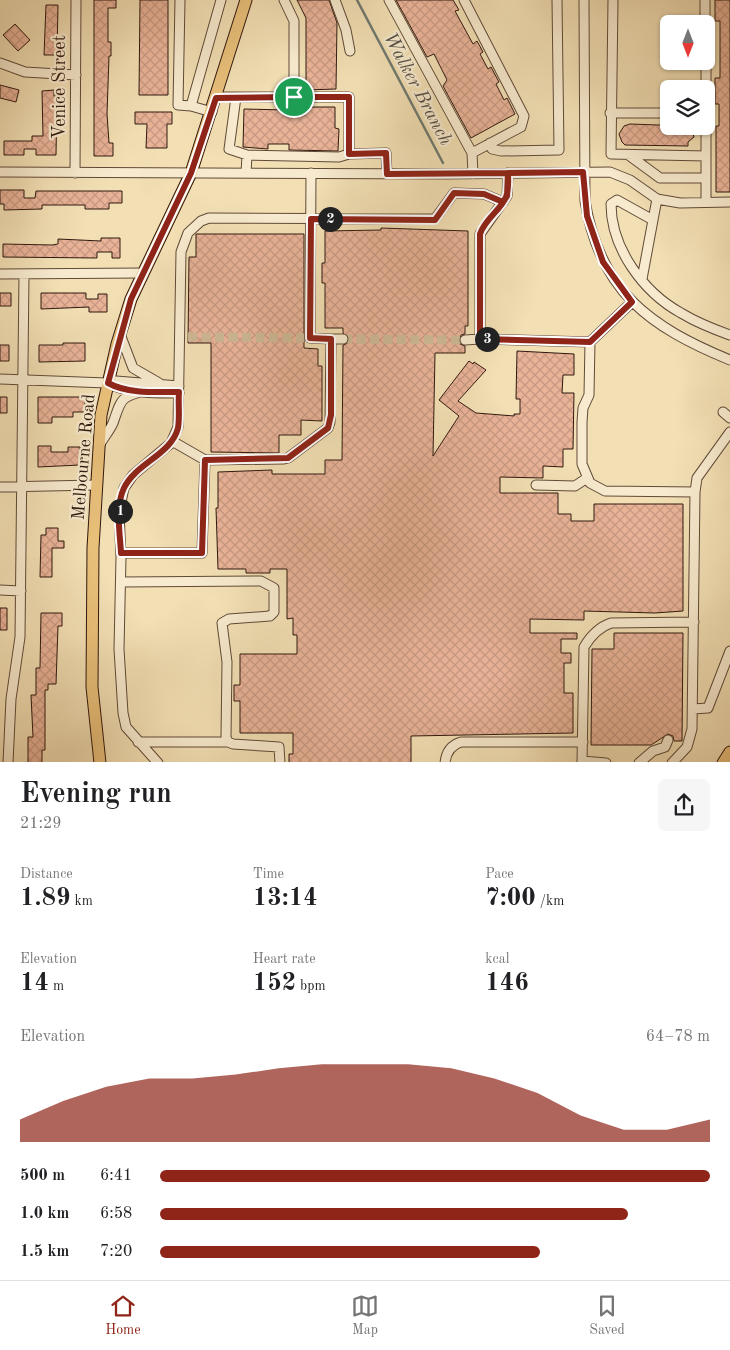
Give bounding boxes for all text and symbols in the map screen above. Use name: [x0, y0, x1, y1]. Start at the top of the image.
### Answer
north arrow: [660, 15, 715, 70]
map controls: [660, 15, 715, 135]
water label: Walker Branch: [379, 29, 455, 149]
street label: Venice Street: [51, 35, 69, 139]
pin: [273, 76, 315, 118]
button: layers: [660, 80, 715, 135]
icon: arrive: [280, 83, 308, 111]
pin: 2: [318, 206, 342, 232]
text: 2: [326, 212, 335, 226]
pin: 3: [474, 326, 500, 352]
text: 3: [483, 332, 492, 346]
street label: Melbourne Road: [70, 393, 98, 521]
pin: 1: [108, 498, 132, 524]
text: 1: [116, 504, 125, 518]
button: share: [658, 779, 710, 831]
text: Evening run: [20, 781, 172, 809]
text: 21:29: [20, 816, 62, 832]
text: Distance: [20, 867, 73, 881]
text: Time: [253, 867, 284, 881]
text: Pace: [485, 867, 514, 881]
text: 1.89: [20, 886, 71, 911]
text: 13:14: [253, 886, 318, 911]
text: 7:00: [485, 886, 536, 911]
text: km: [71, 894, 93, 908]
text: /km: [536, 894, 564, 908]
text: Elevation: [20, 952, 77, 966]
text: Heart rate: [253, 952, 316, 966]
text: kcal: [485, 952, 509, 966]
text: 14: [20, 971, 49, 996]
text: 152: [253, 971, 296, 996]
text: 146: [485, 971, 529, 996]
text: m: [49, 979, 64, 993]
text: bpm: [296, 979, 326, 993]
text: Elevation: [20, 1029, 85, 1045]
text: 64–78 m: [646, 1029, 710, 1045]
text: 500 m: [20, 1168, 65, 1184]
text: 6:41: [100, 1168, 132, 1184]
text: 1.0 km: [20, 1206, 69, 1222]
text: 6:58: [100, 1206, 132, 1222]
text: 1.5 km: [20, 1244, 69, 1260]
text: 7:20: [100, 1244, 132, 1260]
tab: Home: [105, 1292, 141, 1339]
tab: Map: [351, 1292, 379, 1339]
tab: Saved: [589, 1292, 625, 1339]

